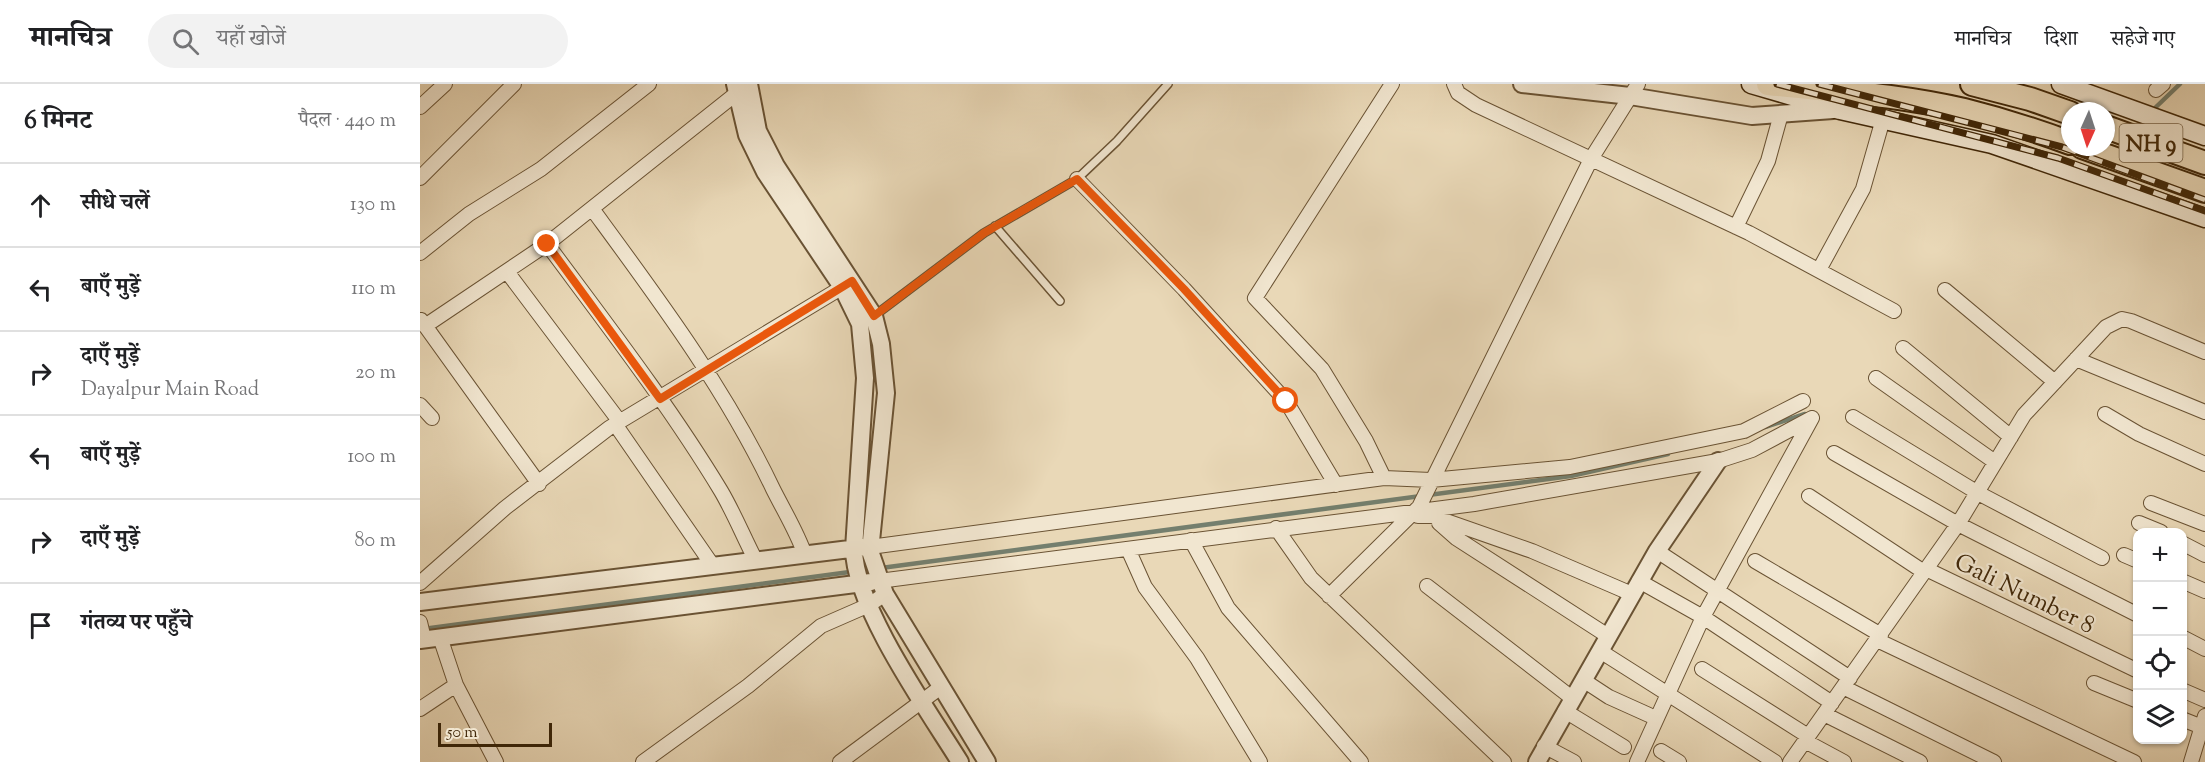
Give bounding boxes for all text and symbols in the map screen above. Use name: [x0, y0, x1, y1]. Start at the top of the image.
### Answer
search box: [148, 14, 568, 68]
text: मानचित्र: [30, 19, 112, 59]
text: यहाँ खोजें: [217, 24, 286, 56]
icon: search: [169, 25, 202, 58]
text: मानचित्र: [1954, 25, 2011, 55]
text: दिशा: [2044, 25, 2078, 55]
text: सहेजे गए: [2111, 25, 2175, 55]
north arrow: [2061, 102, 2115, 156]
text: 6 मिनट: [24, 103, 92, 140]
text: पैदल · 440 m: [298, 107, 396, 136]
road number: NH 9: [2120, 124, 2182, 162]
text: सीधे चलें: [81, 188, 150, 220]
icon: ahead: [24, 189, 57, 222]
text: 130 m: [350, 191, 396, 220]
route end: [533, 230, 559, 256]
text: बाएँ मुड़ें: [81, 272, 140, 304]
icon: left: [24, 273, 57, 306]
text: 110 m: [351, 275, 396, 304]
text: दाएँ मुड़ें: [81, 341, 140, 373]
icon: right: [24, 357, 57, 390]
text: 20 m: [355, 359, 396, 388]
text: Dayalpur Main Road: [81, 376, 259, 405]
route start: [1272, 387, 1298, 413]
text: बाएँ मुड़ें: [81, 440, 140, 472]
icon: left: [24, 441, 57, 474]
text: 100 m: [347, 443, 396, 472]
text: दाएँ मुड़ें: [81, 524, 140, 556]
icon: right: [24, 525, 57, 558]
text: 80 m: [355, 527, 396, 556]
map controls: [2133, 528, 2187, 744]
button: +: [2133, 528, 2187, 582]
street label: Gali Number 8: [1948, 546, 2100, 643]
button: −: [2133, 582, 2187, 636]
text: गंतव्य पर पहुँचे: [81, 608, 192, 640]
icon: arrive: [24, 609, 57, 642]
button: locate: [2133, 636, 2187, 690]
button: layers: [2133, 690, 2187, 744]
scale bar: [438, 720, 552, 748]
text: 50 m: [447, 722, 478, 745]

